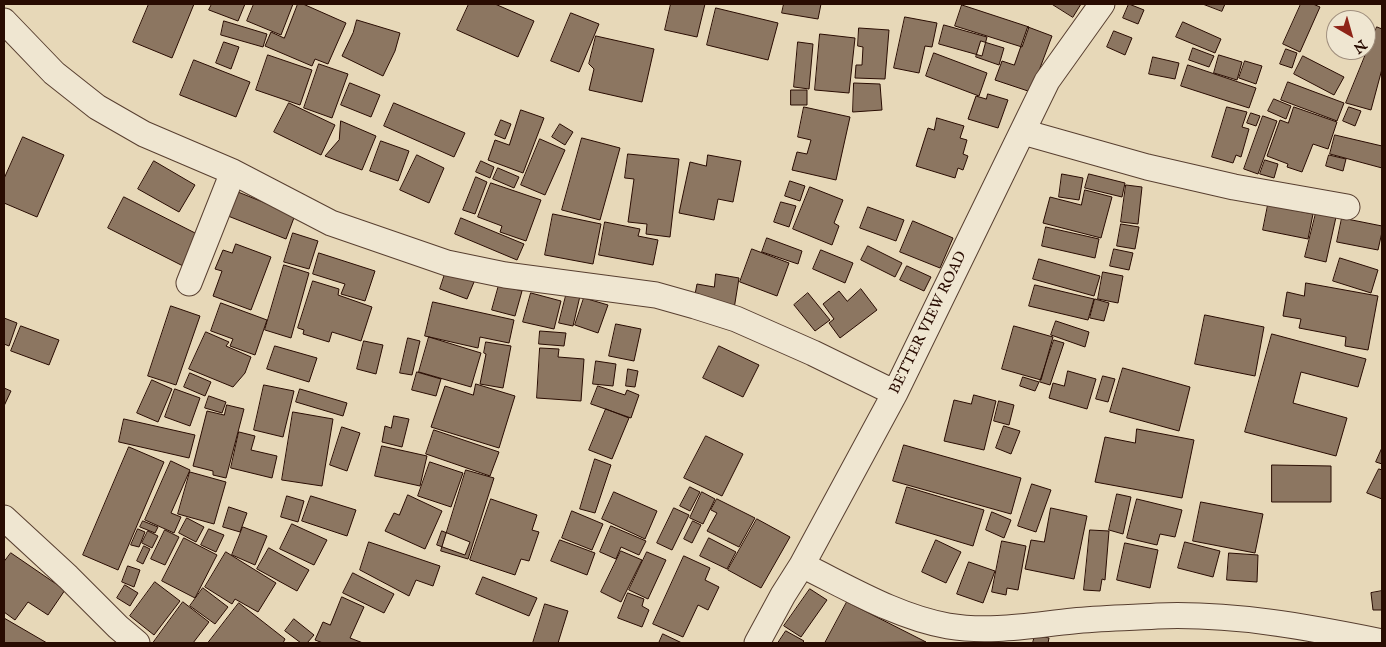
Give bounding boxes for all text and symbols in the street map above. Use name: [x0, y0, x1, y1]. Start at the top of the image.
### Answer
north arrow: [1326, 10, 1376, 60]
text: N: [1349, 35, 1370, 57]
street label: BETTER VIEW ROAD: [887, 249, 971, 397]

